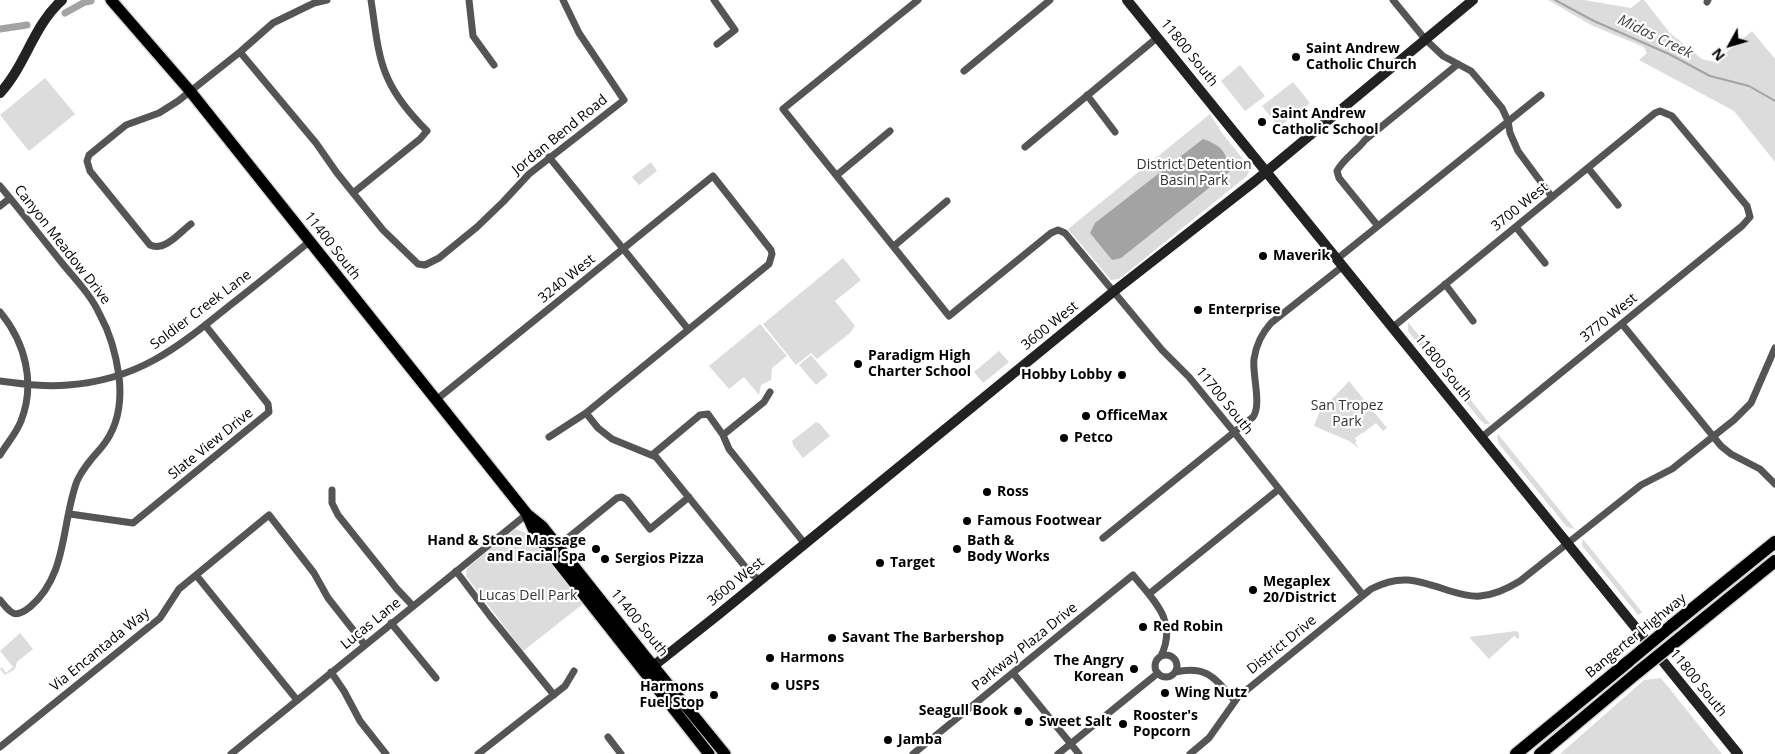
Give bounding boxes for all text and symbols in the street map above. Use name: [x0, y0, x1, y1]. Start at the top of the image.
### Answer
water label: Midas Creek: [1615, 11, 1695, 63]
street label: 11800 South: [1157, 16, 1221, 90]
north arrow: [1705, 20, 1755, 70]
place label: Saint Andrew Catholic Church: [1306, 41, 1417, 74]
text: N: [1707, 44, 1729, 65]
marker: Saint Andrew Catholic Church: [1290, 51, 1302, 63]
street label: Jordan Bend Road: [509, 91, 611, 179]
place label: Saint Andrew Catholic School: [1272, 106, 1378, 138]
marker: Saint Andrew Catholic School: [1256, 116, 1268, 128]
park label: District Detention Basin Park: [1137, 157, 1251, 190]
street label: 3700 West: [1488, 179, 1552, 235]
street label: Canyon Meadow Drive: [10, 182, 114, 308]
street label: 11400 South: [300, 209, 364, 283]
place label: Maverik: [1273, 248, 1330, 264]
marker: Maverik: [1257, 250, 1269, 262]
street label: 3240 West: [535, 251, 599, 307]
street label: Soldier Creek Lane: [147, 267, 255, 353]
street label: 3770 West: [1577, 290, 1641, 346]
street label: 3600 West: [1018, 298, 1082, 354]
place label: Enterprise: [1208, 302, 1280, 318]
marker: Enterprise: [1192, 304, 1204, 316]
street label: 11800 South: [1411, 331, 1475, 405]
place label: Paradigm High Charter School: [868, 348, 971, 381]
marker: Paradigm High Charter School: [852, 358, 864, 370]
street label: 11700 South: [1192, 364, 1256, 438]
place label: Hobby Lobby: [1021, 367, 1112, 383]
marker: Hobby Lobby: [1116, 369, 1128, 381]
park label: San Tropez Park: [1311, 398, 1383, 431]
street label: Slate View Drive: [165, 405, 257, 483]
place label: OfficeMax: [1096, 408, 1167, 424]
marker: OfficeMax: [1080, 410, 1092, 422]
place label: Petco: [1074, 430, 1113, 446]
marker: Petco: [1058, 432, 1070, 444]
place label: Ross: [997, 484, 1029, 500]
marker: Ross: [981, 486, 993, 498]
place label: Famous Footwear: [977, 513, 1102, 529]
marker: Famous Footwear: [961, 515, 973, 527]
place label: Hand & Stone Massage and Facial Spa: [427, 533, 586, 566]
place label: Bath & Body Works: [967, 533, 1050, 566]
marker: Hand & Stone Massage and Facial Spa: [590, 543, 602, 555]
marker: Bath & Body Works: [951, 543, 963, 555]
place label: Sergios Pizza: [615, 551, 704, 567]
marker: Sergios Pizza: [599, 553, 611, 565]
street label: 3600 West: [704, 554, 768, 610]
place label: Target: [890, 555, 935, 571]
marker: Target: [874, 557, 886, 569]
place label: Megaplex 20/District: [1263, 574, 1336, 606]
marker: Megaplex 20/District: [1247, 584, 1259, 596]
street label: 11400 South: [607, 586, 671, 660]
park label: Lucas Dell Park: [479, 588, 577, 604]
street label: Bangerter Highway: [1582, 590, 1690, 682]
street label: Lucas Lane: [338, 595, 404, 653]
street label: Parkway Plaza Drive: [969, 599, 1081, 695]
street label: Via Encantada Way: [47, 605, 153, 695]
street label: District Drive: [1244, 612, 1320, 678]
place label: Red Robin: [1153, 619, 1223, 635]
marker: Red Robin: [1137, 621, 1149, 633]
place label: Savant The Barbershop: [842, 630, 1004, 646]
marker: Savant The Barbershop: [826, 632, 838, 644]
street label: 11800 South: [1666, 646, 1730, 720]
place label: Harmons: [780, 650, 844, 666]
marker: Harmons: [764, 652, 776, 664]
place label: The Angry Korean: [1054, 653, 1124, 686]
marker: The Angry Korean: [1128, 663, 1140, 675]
place label: USPS: [785, 678, 820, 694]
place label: Harmons Fuel Stop: [640, 679, 704, 712]
marker: USPS: [769, 680, 781, 692]
place label: Wing Nutz: [1175, 685, 1247, 701]
marker: Wing Nutz: [1159, 687, 1171, 699]
marker: Harmons Fuel Stop: [708, 689, 720, 701]
place label: Seagull Book: [919, 703, 1008, 719]
marker: Seagull Book: [1012, 705, 1024, 717]
place label: Rooster's Popcorn: [1133, 708, 1198, 740]
place label: Sweet Salt: [1039, 714, 1111, 730]
marker: Sweet Salt: [1023, 716, 1035, 728]
marker: Rooster's Popcorn: [1117, 718, 1129, 730]
place label: Jamba: [898, 732, 942, 748]
marker: Jamba: [882, 734, 894, 746]

